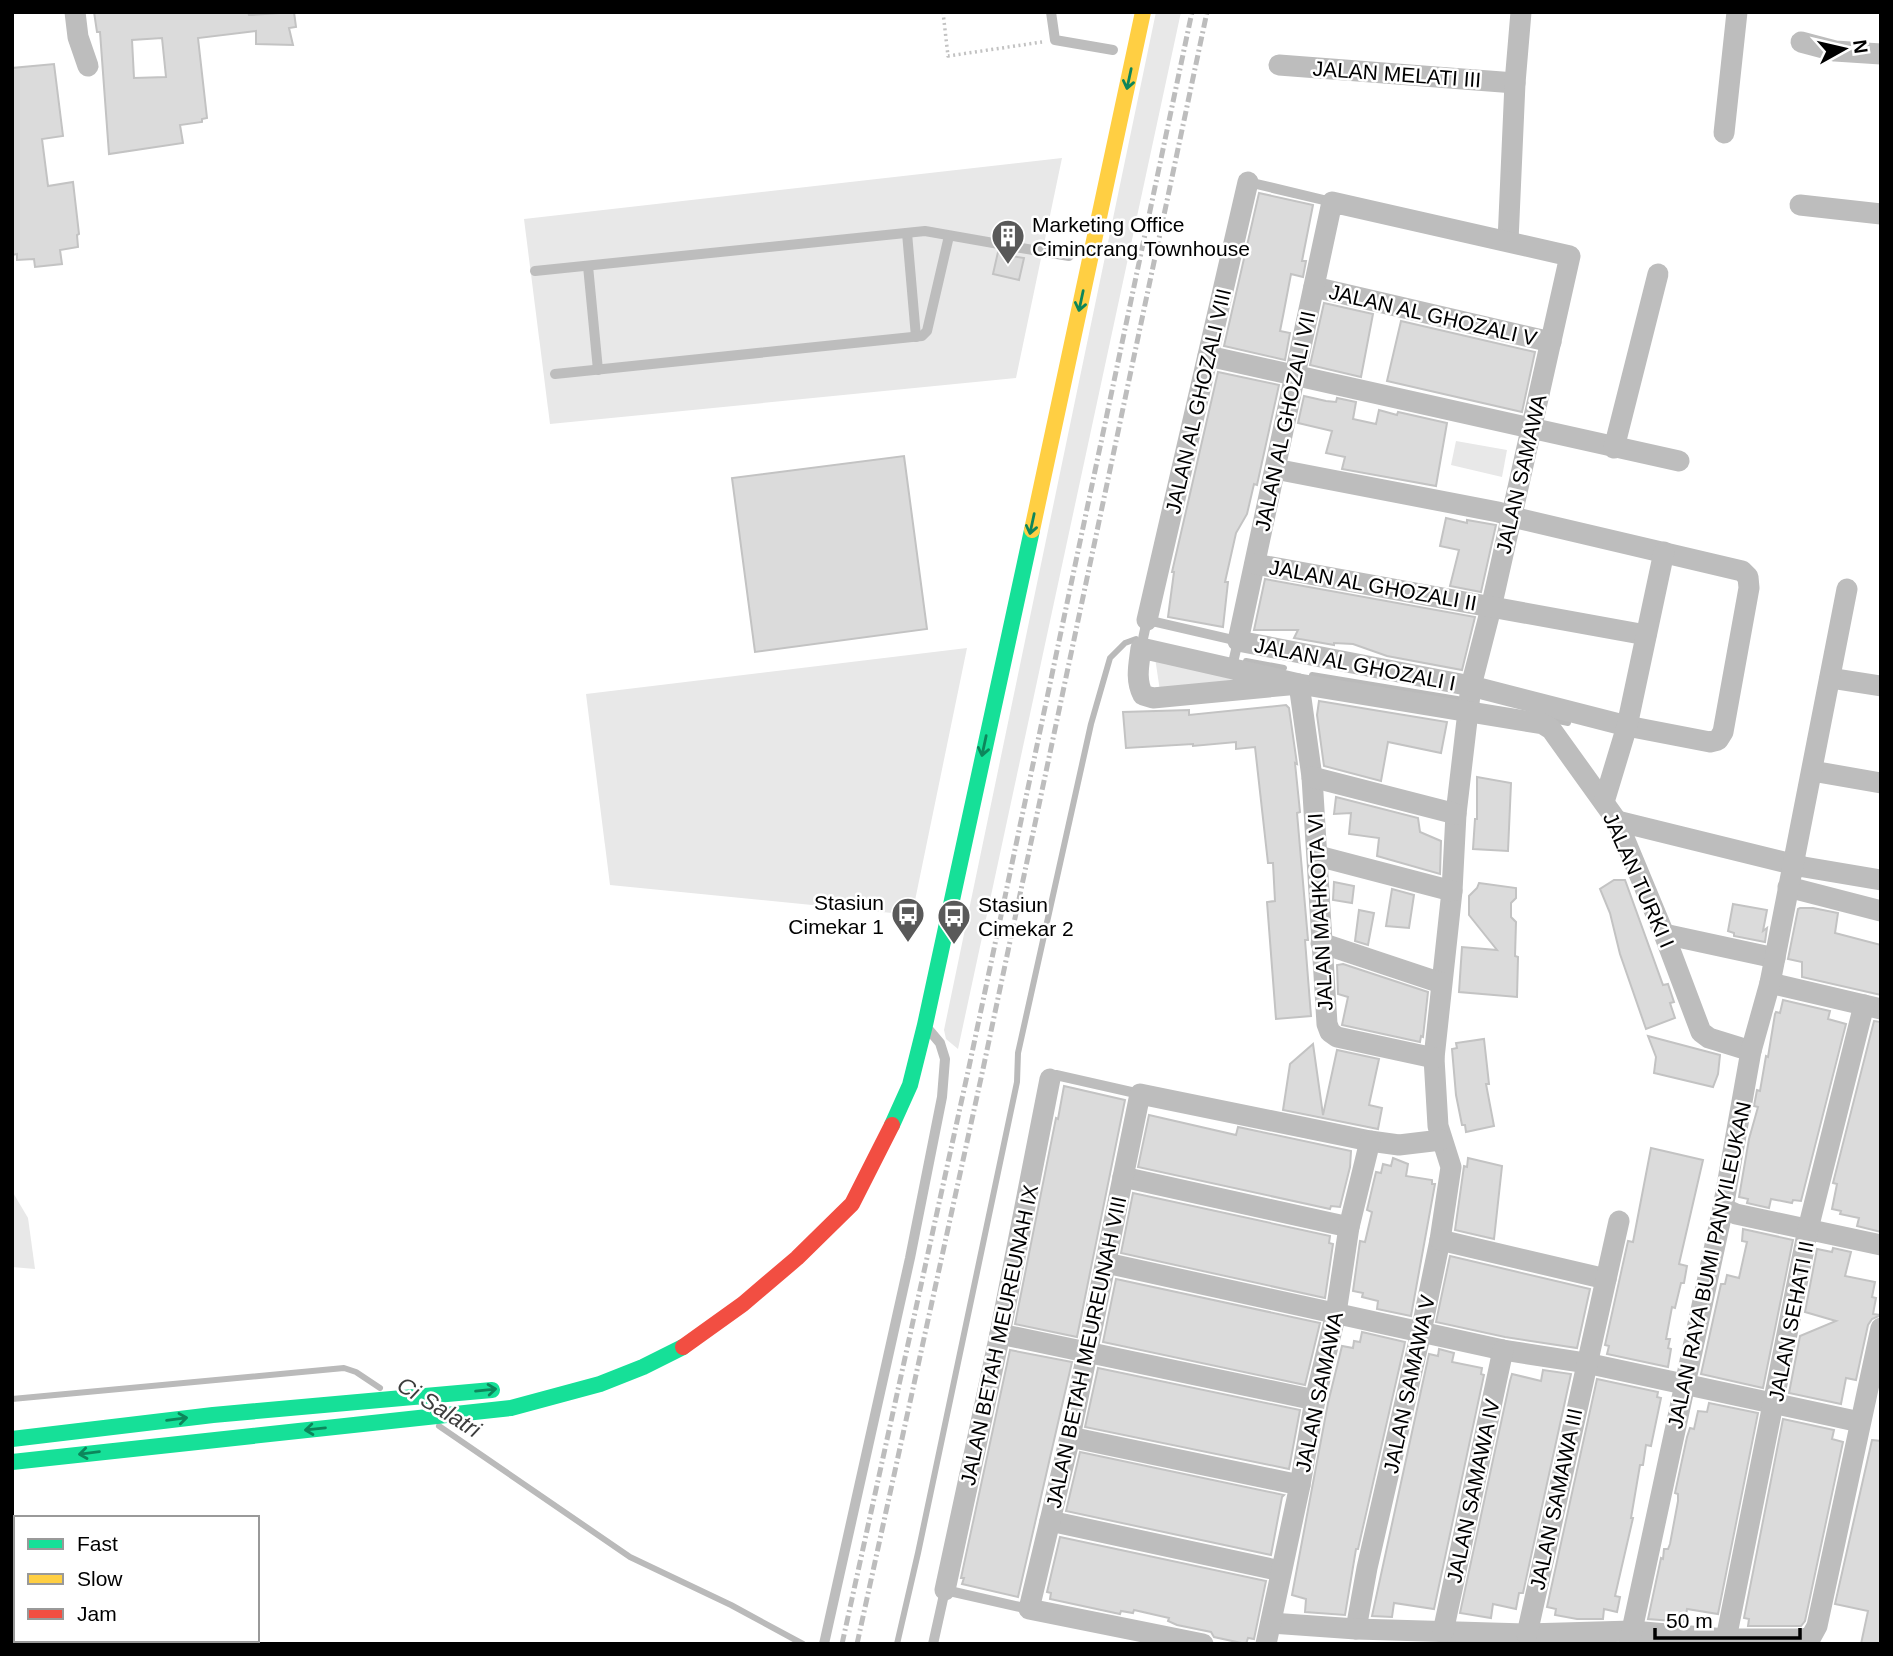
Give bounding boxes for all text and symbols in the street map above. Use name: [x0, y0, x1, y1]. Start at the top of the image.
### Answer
north arrow: [1809, 14, 1879, 84]
text: N: [1849, 38, 1872, 55]
street label: JALAN MELATI III: [1312, 57, 1482, 91]
one-way arrow: [1121, 67, 1135, 90]
place label: Marketing Office Cimincrang Townhouse: [1032, 213, 1250, 260]
building icon: Marketing Office Cimincrang Townhouse: [989, 217, 1027, 266]
street label: JALAN AL GHOZALI V: [1327, 280, 1539, 350]
street label: JALAN AL GHOZALI VIII: [1161, 286, 1235, 516]
one-way arrow: [1073, 289, 1087, 312]
street label: JALAN AL GHOZALI VII: [1250, 309, 1320, 533]
street label: JALAN SAMAWA: [1491, 392, 1551, 556]
one-way arrow: [1025, 512, 1039, 535]
street label: JALAN AL GHOZALI II: [1267, 555, 1479, 615]
street label: JALAN AL GHOZALI I: [1252, 633, 1458, 695]
one-way arrow: [977, 734, 990, 757]
street label: JALAN TURKI I: [1599, 809, 1679, 951]
street label: JALAN MAHKOTA VI: [1303, 813, 1337, 1011]
place label: Stasiun Cimekar 1: [788, 891, 884, 938]
place label: Stasiun Cimekar 2: [978, 893, 1074, 940]
bus stop icon: Stasiun Cimekar 1: [889, 895, 927, 944]
bus stop icon: Stasiun Cimekar 2: [935, 897, 973, 946]
street label: JALAN RAYA BUMI PANYILEUKAN: [1663, 1099, 1755, 1431]
street label: JALAN BETAH MEUREUNAH IX: [956, 1183, 1042, 1487]
street label: JALAN BETAH MEUREUNAH VIII: [1042, 1194, 1130, 1510]
street label: JALAN SEHATI II: [1764, 1239, 1818, 1403]
street label: JALAN SAMAWA V: [1379, 1293, 1439, 1475]
street label: JALAN SAMAWA: [1291, 1310, 1347, 1474]
water label: Ci Salatri: [393, 1371, 486, 1443]
one-way arrow: [474, 1384, 497, 1397]
street label: JALAN SAMAWA IV: [1442, 1397, 1504, 1585]
street label: JALAN SAMAWA III: [1526, 1406, 1586, 1592]
one-way arrow: [166, 1413, 188, 1426]
one-way arrow: [305, 1422, 327, 1435]
one-way arrow: [78, 1447, 101, 1460]
legend: [14, 1516, 259, 1642]
text: Fast: [77, 1532, 118, 1555]
text: Slow: [77, 1567, 123, 1590]
scale bar: [1655, 1596, 1800, 1640]
text: Jam: [77, 1602, 117, 1625]
text: 50 m: [1666, 1609, 1713, 1632]

